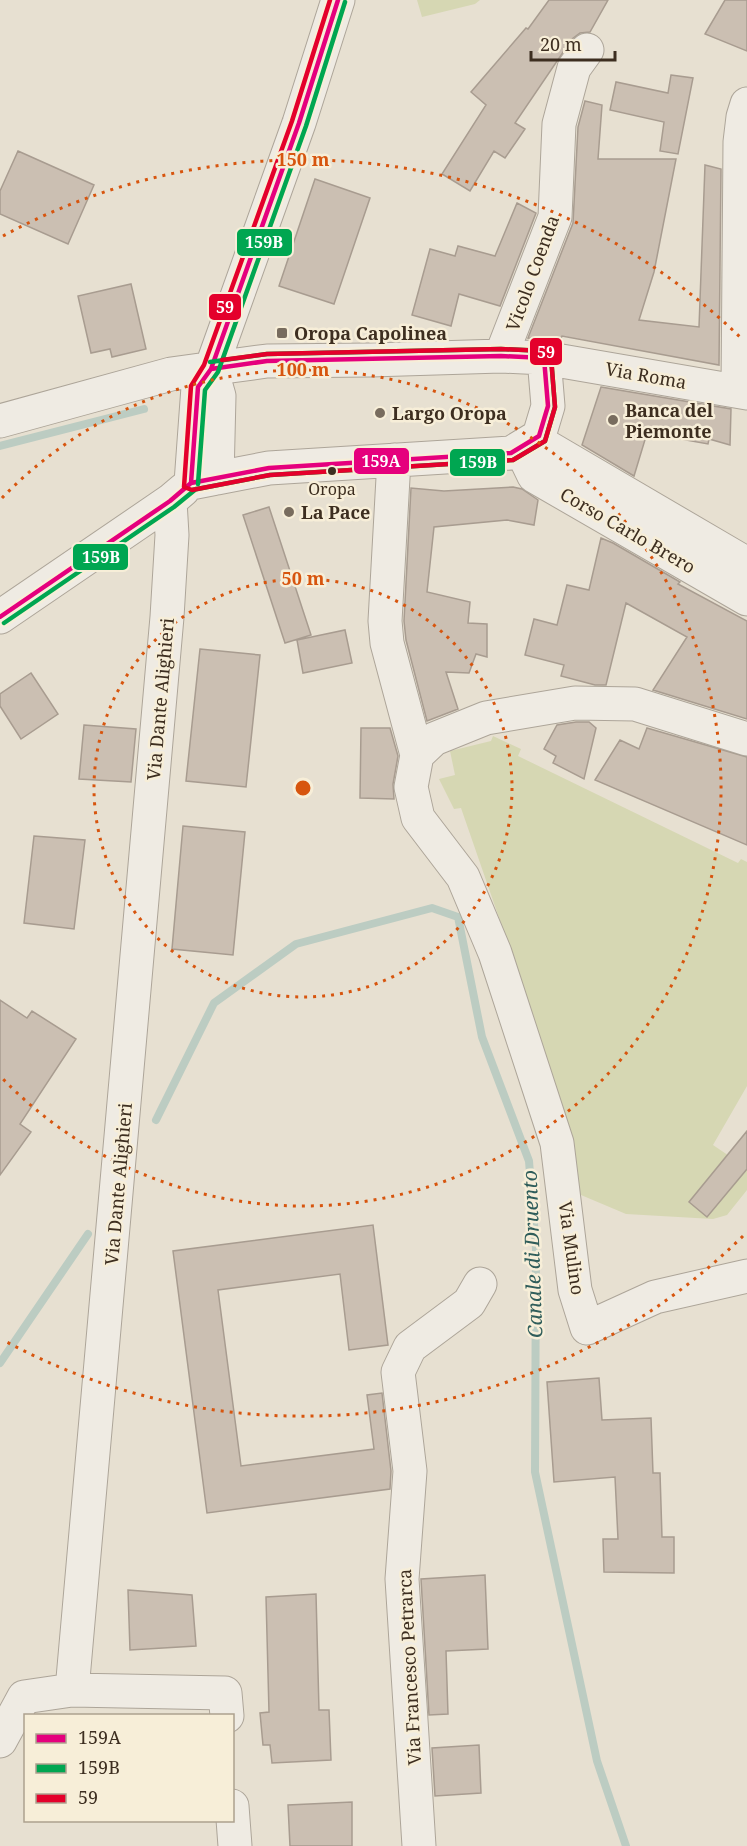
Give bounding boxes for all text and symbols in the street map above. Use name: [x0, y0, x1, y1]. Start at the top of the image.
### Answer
scale bar: [531, 24, 615, 62]
text: 20 m: [540, 32, 582, 56]
text: 150 m: [277, 147, 330, 171]
street label: Vicolo Coenda: [500, 212, 564, 334]
line badge: 159B: [236, 228, 293, 257]
text: 159B: [245, 231, 283, 253]
line badge: 59: [208, 293, 242, 321]
text: 59: [216, 296, 234, 318]
place label: Oropa Capolinea: [294, 321, 447, 345]
marker: Oropa Capolinea: [275, 326, 289, 340]
line badge: 59: [529, 337, 563, 366]
text: 59: [537, 341, 555, 363]
street label: Via Roma: [604, 356, 688, 394]
text: 100 m: [277, 357, 330, 381]
place label: Banca del Piemonte: [625, 398, 714, 443]
place label: Largo Oropa: [392, 401, 507, 425]
marker: Largo Oropa: [373, 406, 387, 420]
marker: Banca del Piemonte: [606, 413, 620, 427]
line badge: 159A: [353, 447, 410, 475]
line badge: 159B: [449, 448, 506, 477]
text: 159A: [361, 450, 402, 472]
text: 159B: [459, 451, 497, 473]
marker: Oropa: [326, 465, 338, 477]
place label: Oropa: [308, 478, 356, 500]
street label: Corso Carlo Brero: [556, 482, 700, 578]
place label: La Pace: [301, 500, 370, 524]
marker: La Pace: [282, 505, 296, 519]
line badge: 159B: [72, 543, 129, 571]
text: 159B: [82, 546, 120, 568]
text: 50 m: [282, 566, 325, 590]
street label: Via Dante Alighieri: [141, 617, 179, 781]
centre of rings: [293, 778, 313, 798]
street label: Via Dante Alighieri: [99, 1102, 137, 1266]
water label: Canale di Druento: [516, 1169, 548, 1339]
street label: Via Mulino: [554, 1200, 590, 1296]
street label: Via Francesco Petrarca: [392, 1568, 426, 1766]
legend: [24, 1714, 234, 1822]
text: 159A: [78, 1725, 121, 1749]
text: 159B: [78, 1755, 120, 1779]
text: 59: [78, 1785, 98, 1809]

